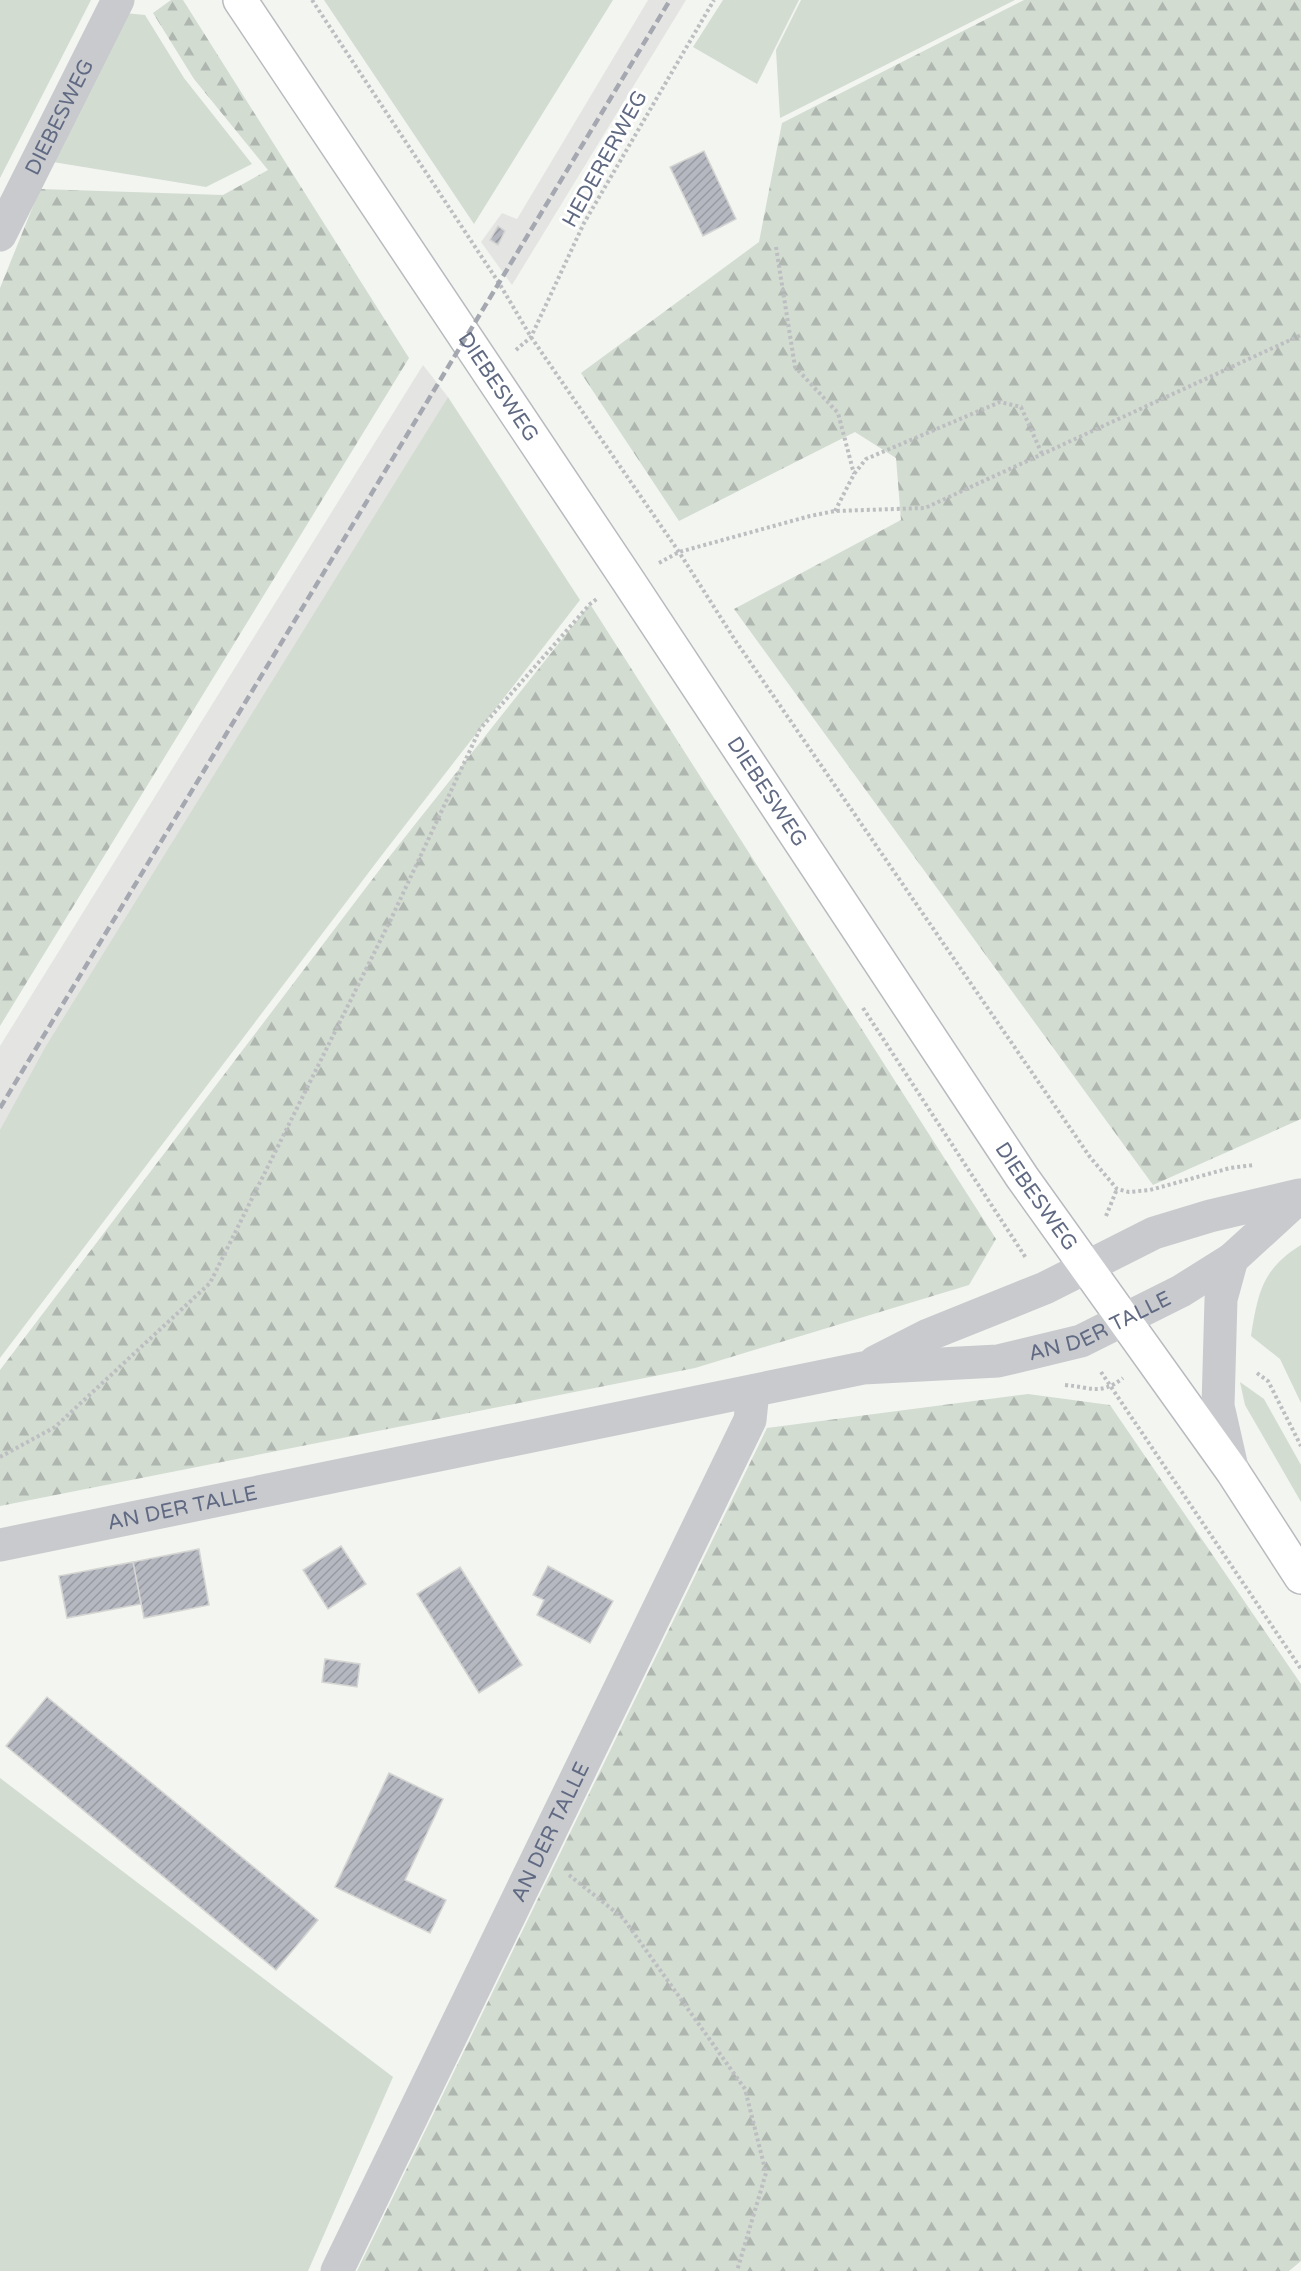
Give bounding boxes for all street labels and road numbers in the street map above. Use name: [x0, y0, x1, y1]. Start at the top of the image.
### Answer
street label: DIEBESWEG: [20, 55, 99, 179]
street label: HEDERERWEG: [557, 86, 653, 232]
street label: DIEBESWEG: [453, 327, 544, 446]
street label: DIEBESWEG: [722, 732, 813, 851]
street label: DIEBESWEG: [990, 1137, 1083, 1255]
street label: AN DER TALLE: [1026, 1286, 1175, 1366]
street label: AN DER TALLE: [105, 1480, 259, 1535]
street label: AN DER TALLE: [506, 1758, 595, 1906]

